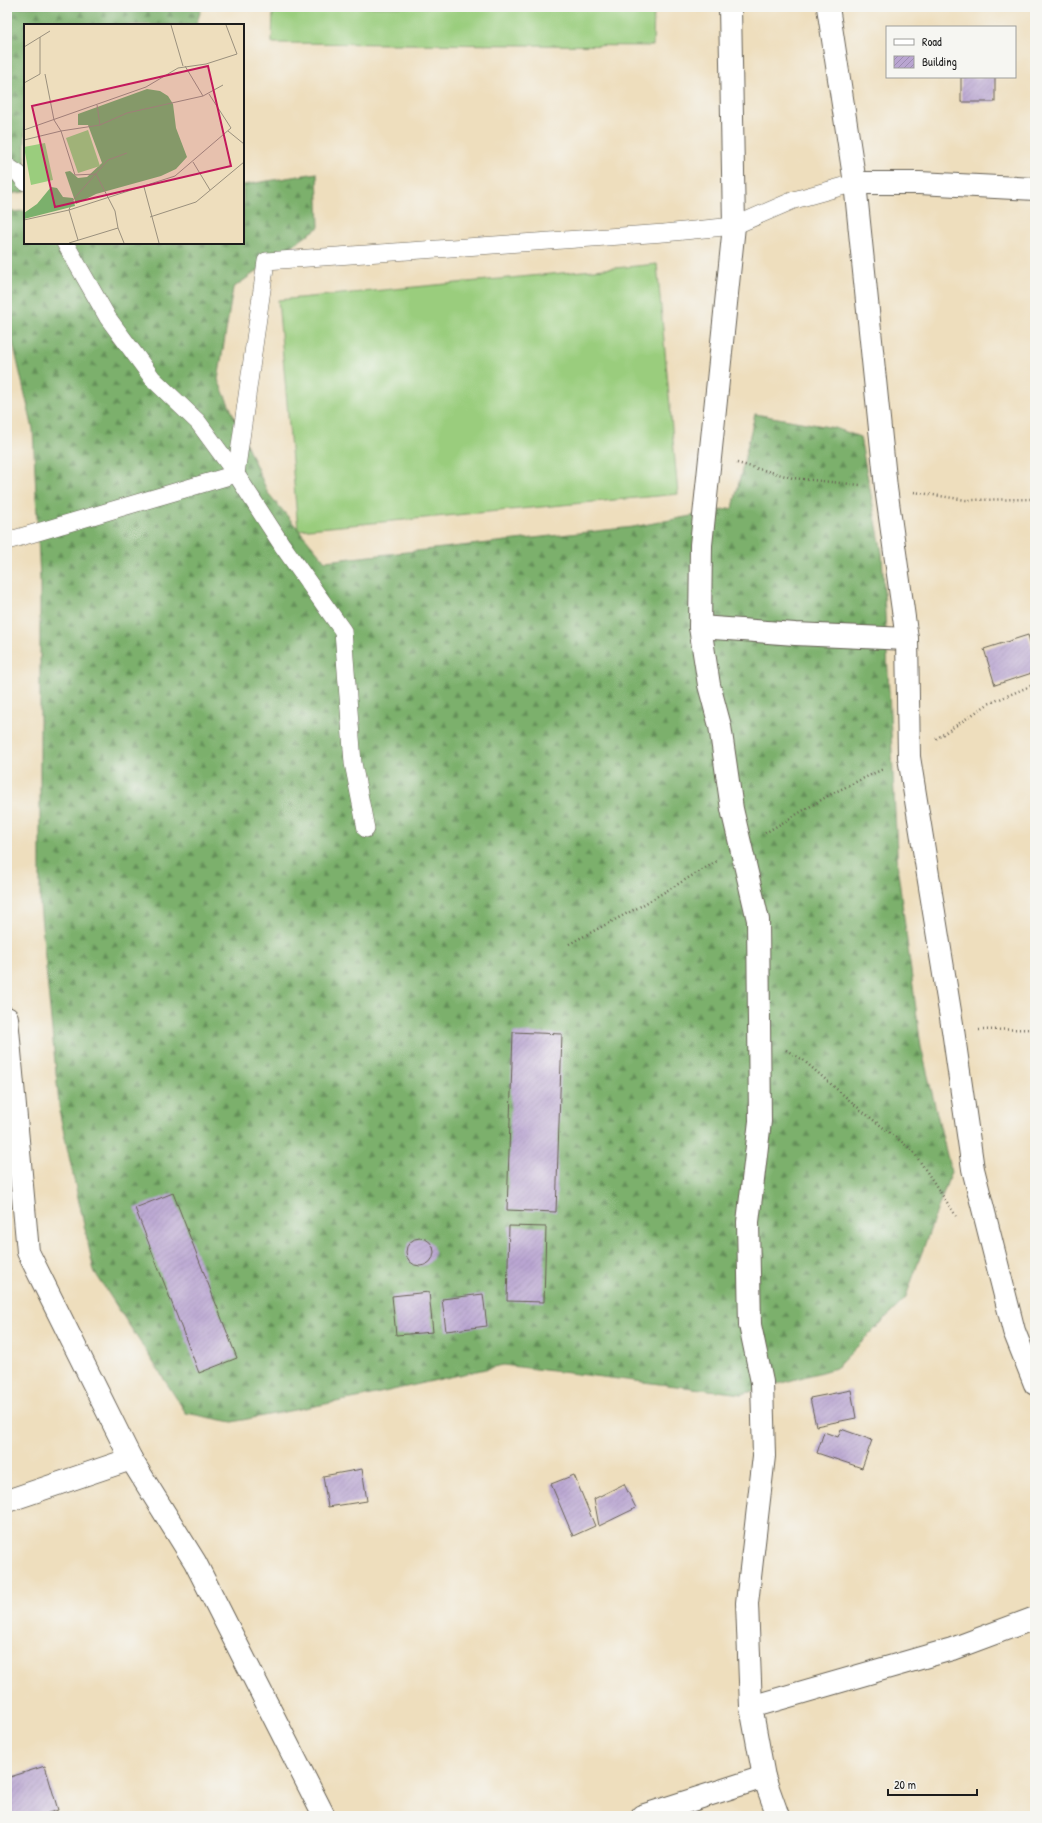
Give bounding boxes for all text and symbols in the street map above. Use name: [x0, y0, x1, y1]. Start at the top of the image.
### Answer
inset map: [24, 24, 244, 244]
legend: [886, 26, 1016, 78]
text: Road: [922, 33, 942, 50]
text: Building: [922, 53, 957, 70]
scale bar: [888, 1771, 977, 1797]
text: 20 m: [894, 1776, 916, 1793]

